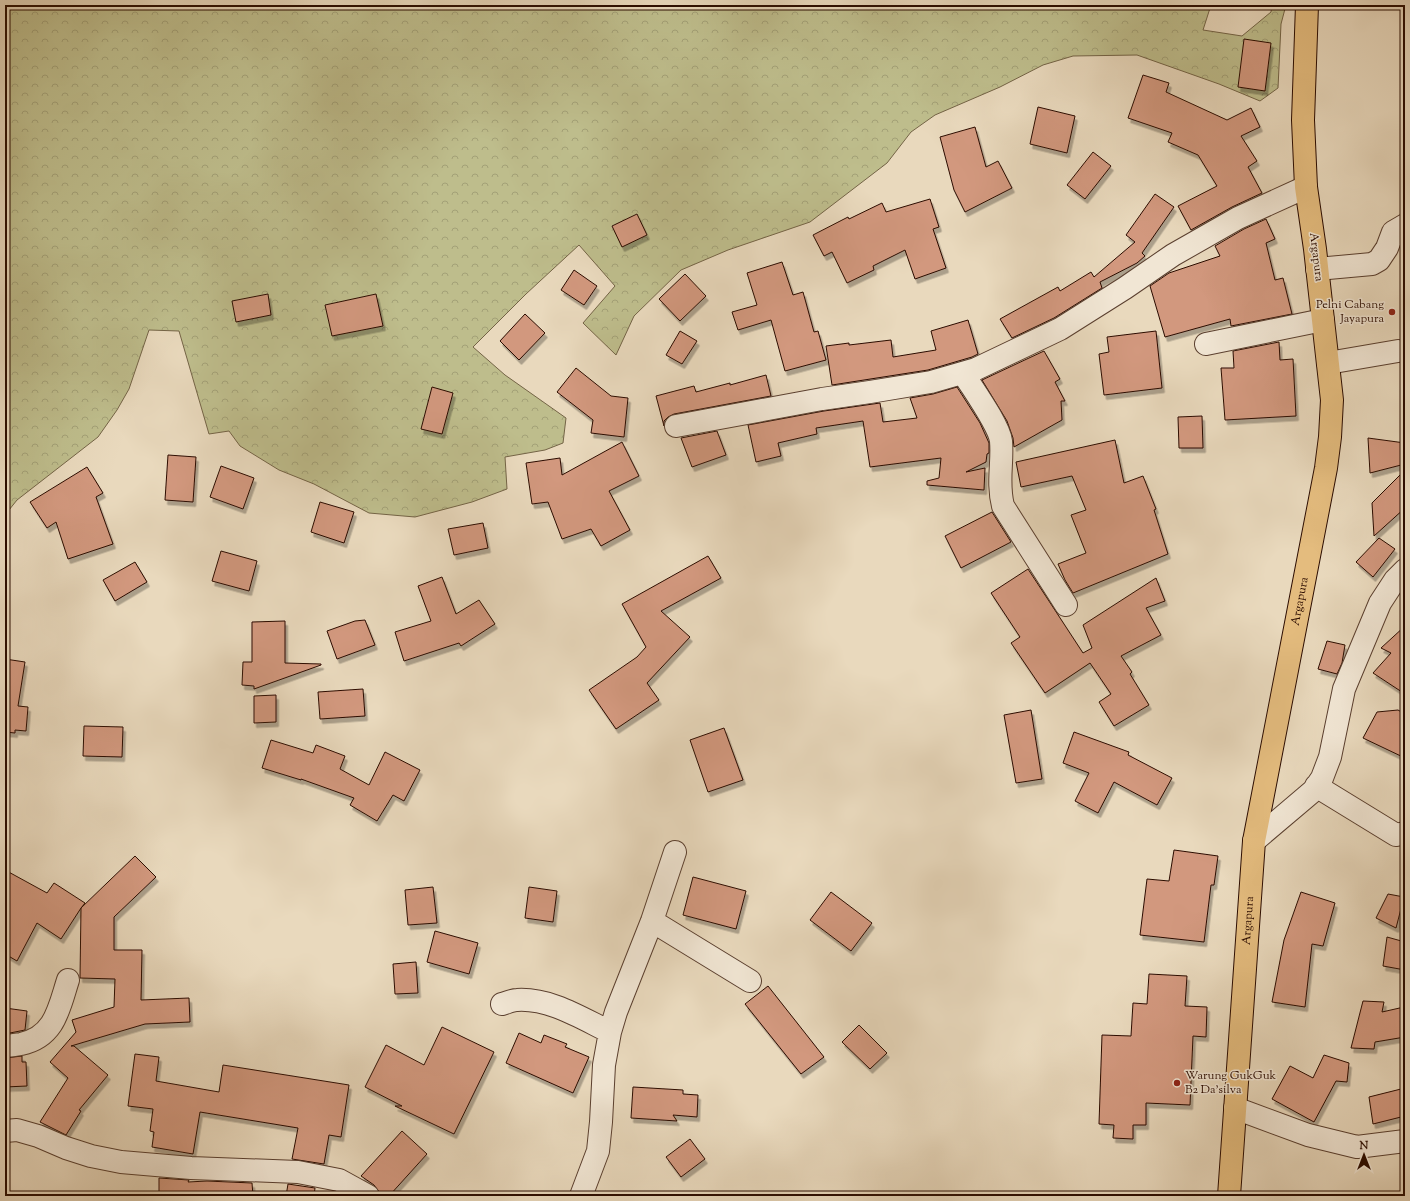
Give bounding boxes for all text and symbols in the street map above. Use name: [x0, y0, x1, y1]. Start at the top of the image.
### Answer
street label: Argapura: [1304, 232, 1328, 283]
place label: Pelni Cabang Jayapura: [1316, 296, 1384, 328]
marker: Pelni Cabang Jayapura: [1387, 307, 1397, 317]
street label: Argapura: [1287, 575, 1314, 627]
street label: Argapura: [1238, 895, 1259, 946]
place label: Warung GukGuk B2 Da'silva: [1185, 1067, 1277, 1099]
marker: Warung GukGuk B2 Da'silva: [1172, 1078, 1182, 1088]
north arrow: [1344, 1135, 1384, 1175]
text: N: [1359, 1138, 1369, 1154]

